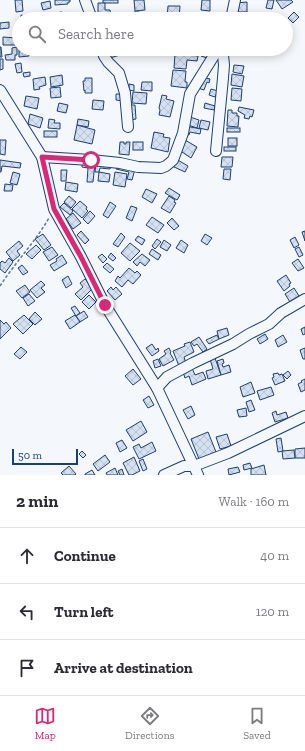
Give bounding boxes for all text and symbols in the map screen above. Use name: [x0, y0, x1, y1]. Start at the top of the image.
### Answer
search box: [12, 12, 293, 56]
icon: search: [26, 23, 48, 45]
text: Search here: [58, 25, 134, 43]
route start: [82, 151, 100, 169]
route end: [96, 296, 114, 314]
scale bar: [12, 447, 78, 466]
text: 50 m: [18, 449, 42, 462]
text: 2 min: [16, 491, 58, 511]
text: Walk · 160 m: [219, 494, 289, 509]
icon: ahead: [16, 545, 38, 567]
text: Continue: [54, 547, 116, 565]
text: 40 m: [260, 548, 289, 563]
icon: left: [16, 601, 38, 623]
text: Turn left: [54, 603, 114, 621]
text: 120 m: [256, 604, 289, 619]
icon: arrive: [16, 657, 38, 679]
text: Arrive at destination: [54, 659, 193, 677]
tab: Map: [34, 705, 56, 742]
tab: Directions: [125, 705, 175, 742]
tab: Saved: [243, 705, 271, 742]

